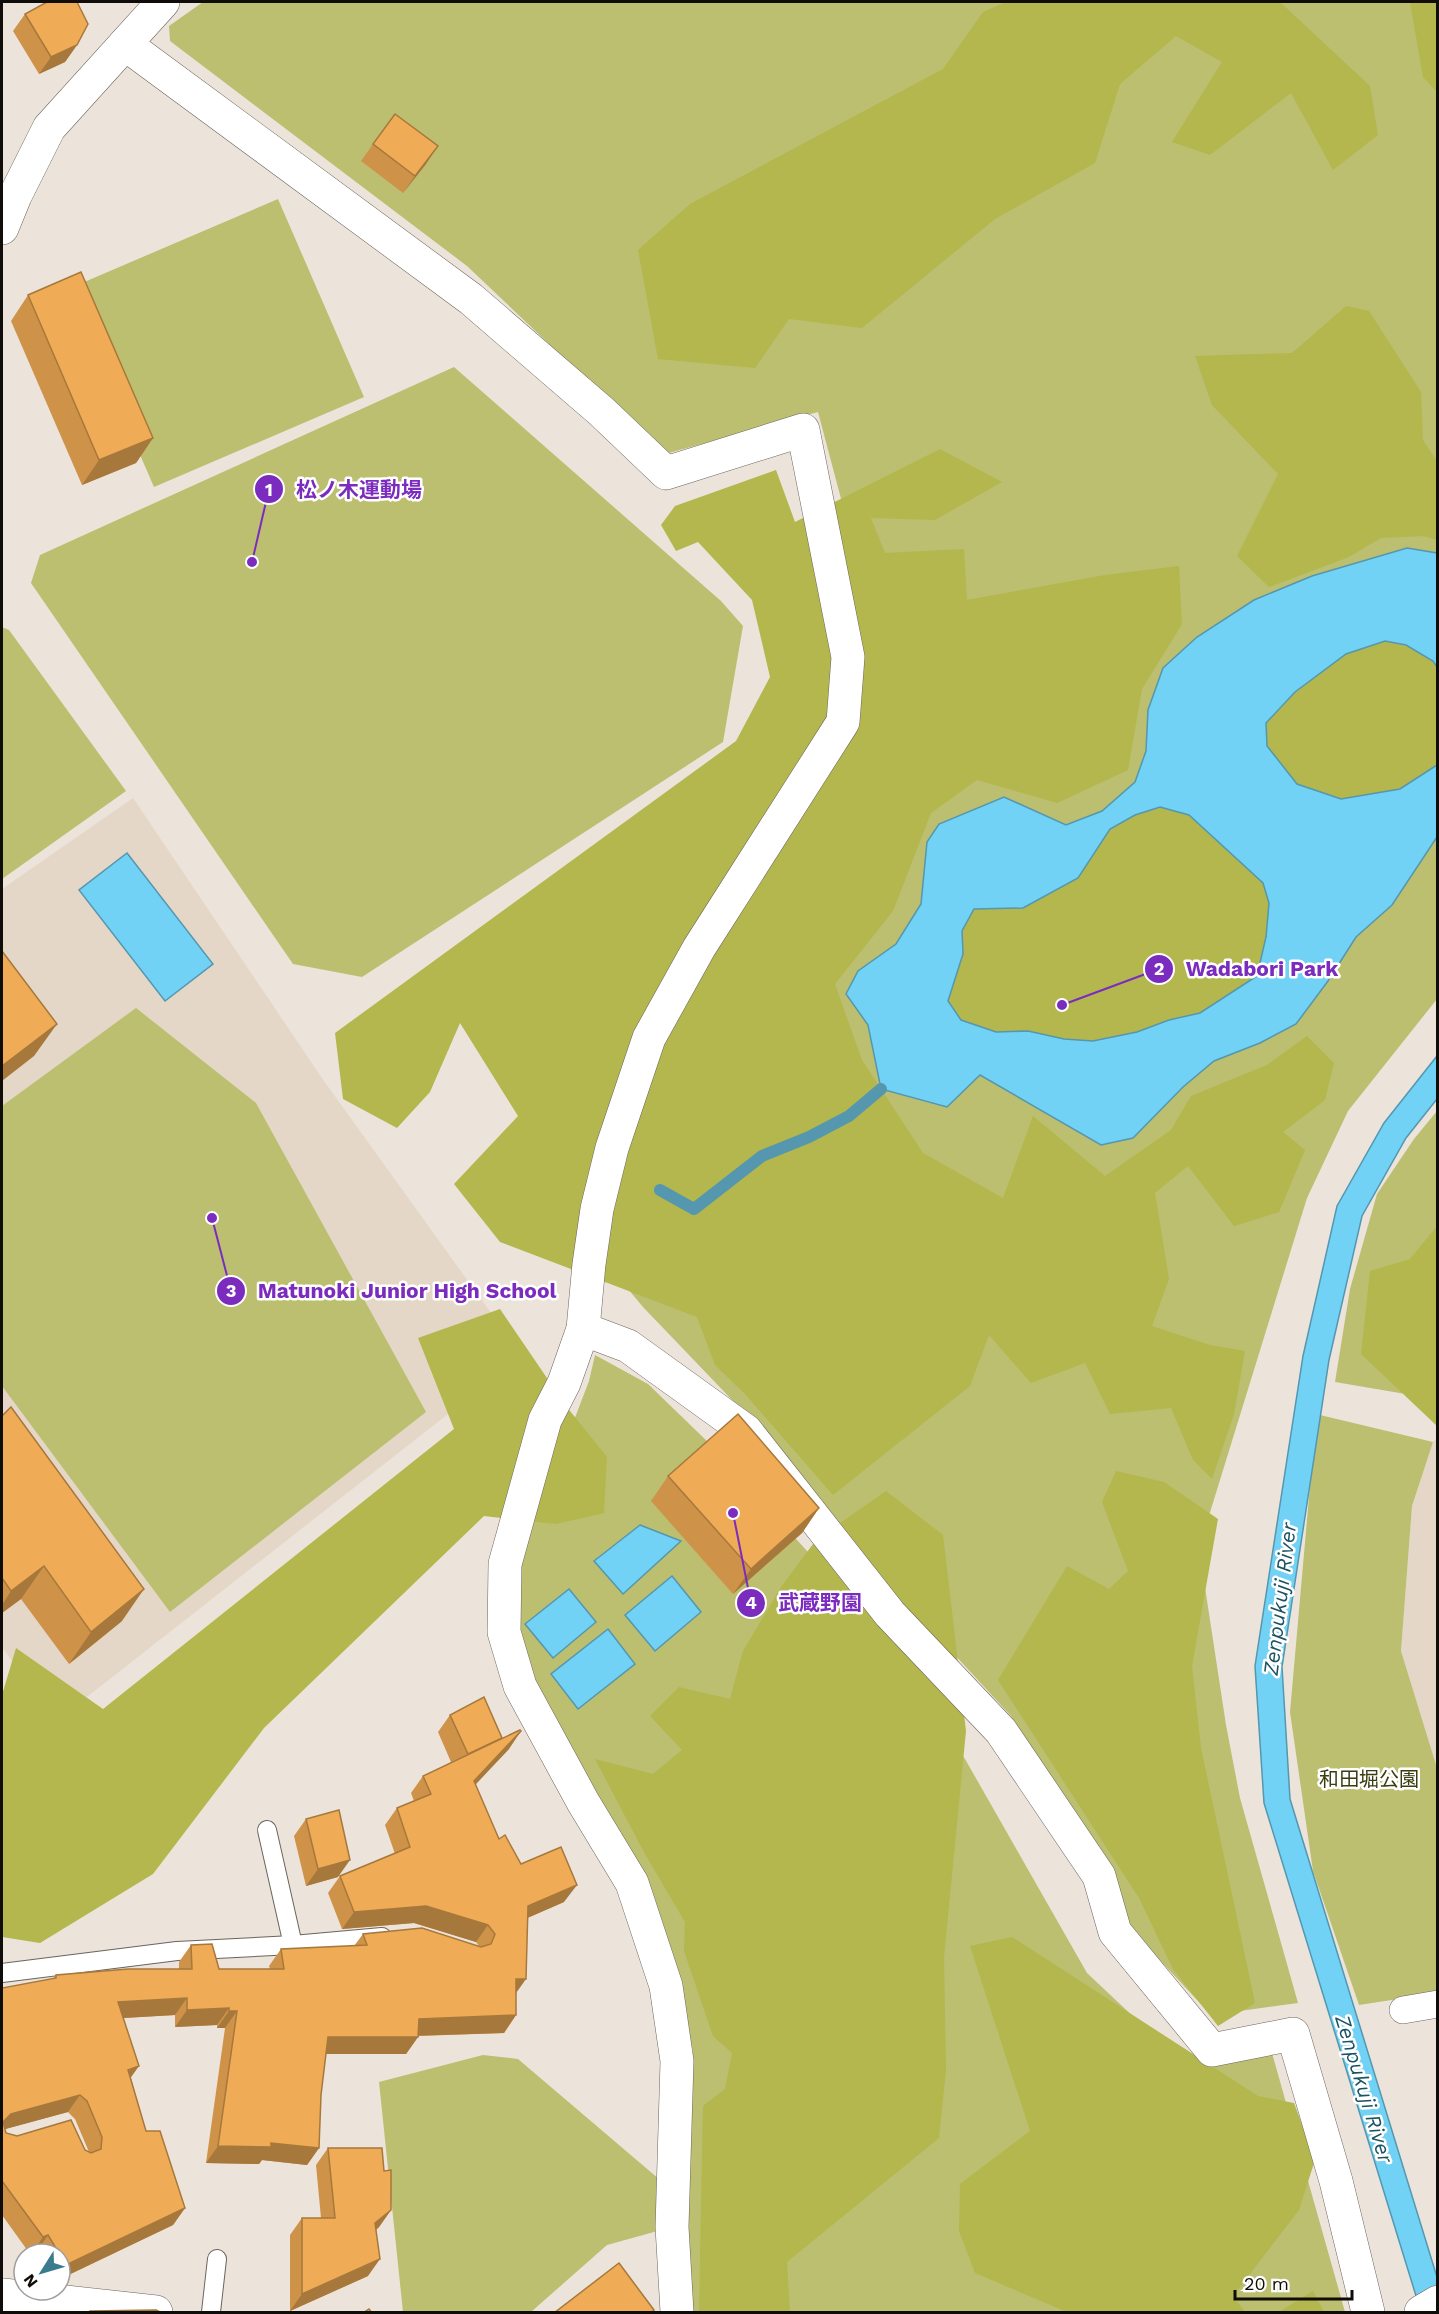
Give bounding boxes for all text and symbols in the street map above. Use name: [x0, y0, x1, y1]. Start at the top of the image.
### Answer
callout: 松ノ木運動場: [254, 470, 434, 509]
text: 松ノ木運動場: [296, 477, 422, 502]
text: 1: [265, 479, 273, 500]
callout: Wadabori Park: [1144, 949, 1350, 988]
text: Wadabori Park: [1186, 956, 1339, 981]
text: 2: [1154, 958, 1164, 979]
callout: Matunoki Junior High School: [216, 1271, 569, 1310]
text: Matunoki Junior High School: [258, 1278, 556, 1303]
text: 3: [226, 1280, 236, 1301]
water label: Zenpukuji River: [1258, 1520, 1301, 1678]
callout: 武蔵野園: [736, 1583, 874, 1622]
text: 武蔵野園: [778, 1590, 862, 1615]
text: 4: [745, 1592, 757, 1613]
park label: 和田堀公園: [1319, 1767, 1419, 1791]
water label: Zenpukuji River: [1330, 2011, 1399, 2167]
north arrow: [12, 2242, 72, 2302]
scale bar: [1235, 2263, 1352, 2301]
text: N: [19, 2270, 42, 2291]
text: 20 m: [1244, 2273, 1289, 2294]

